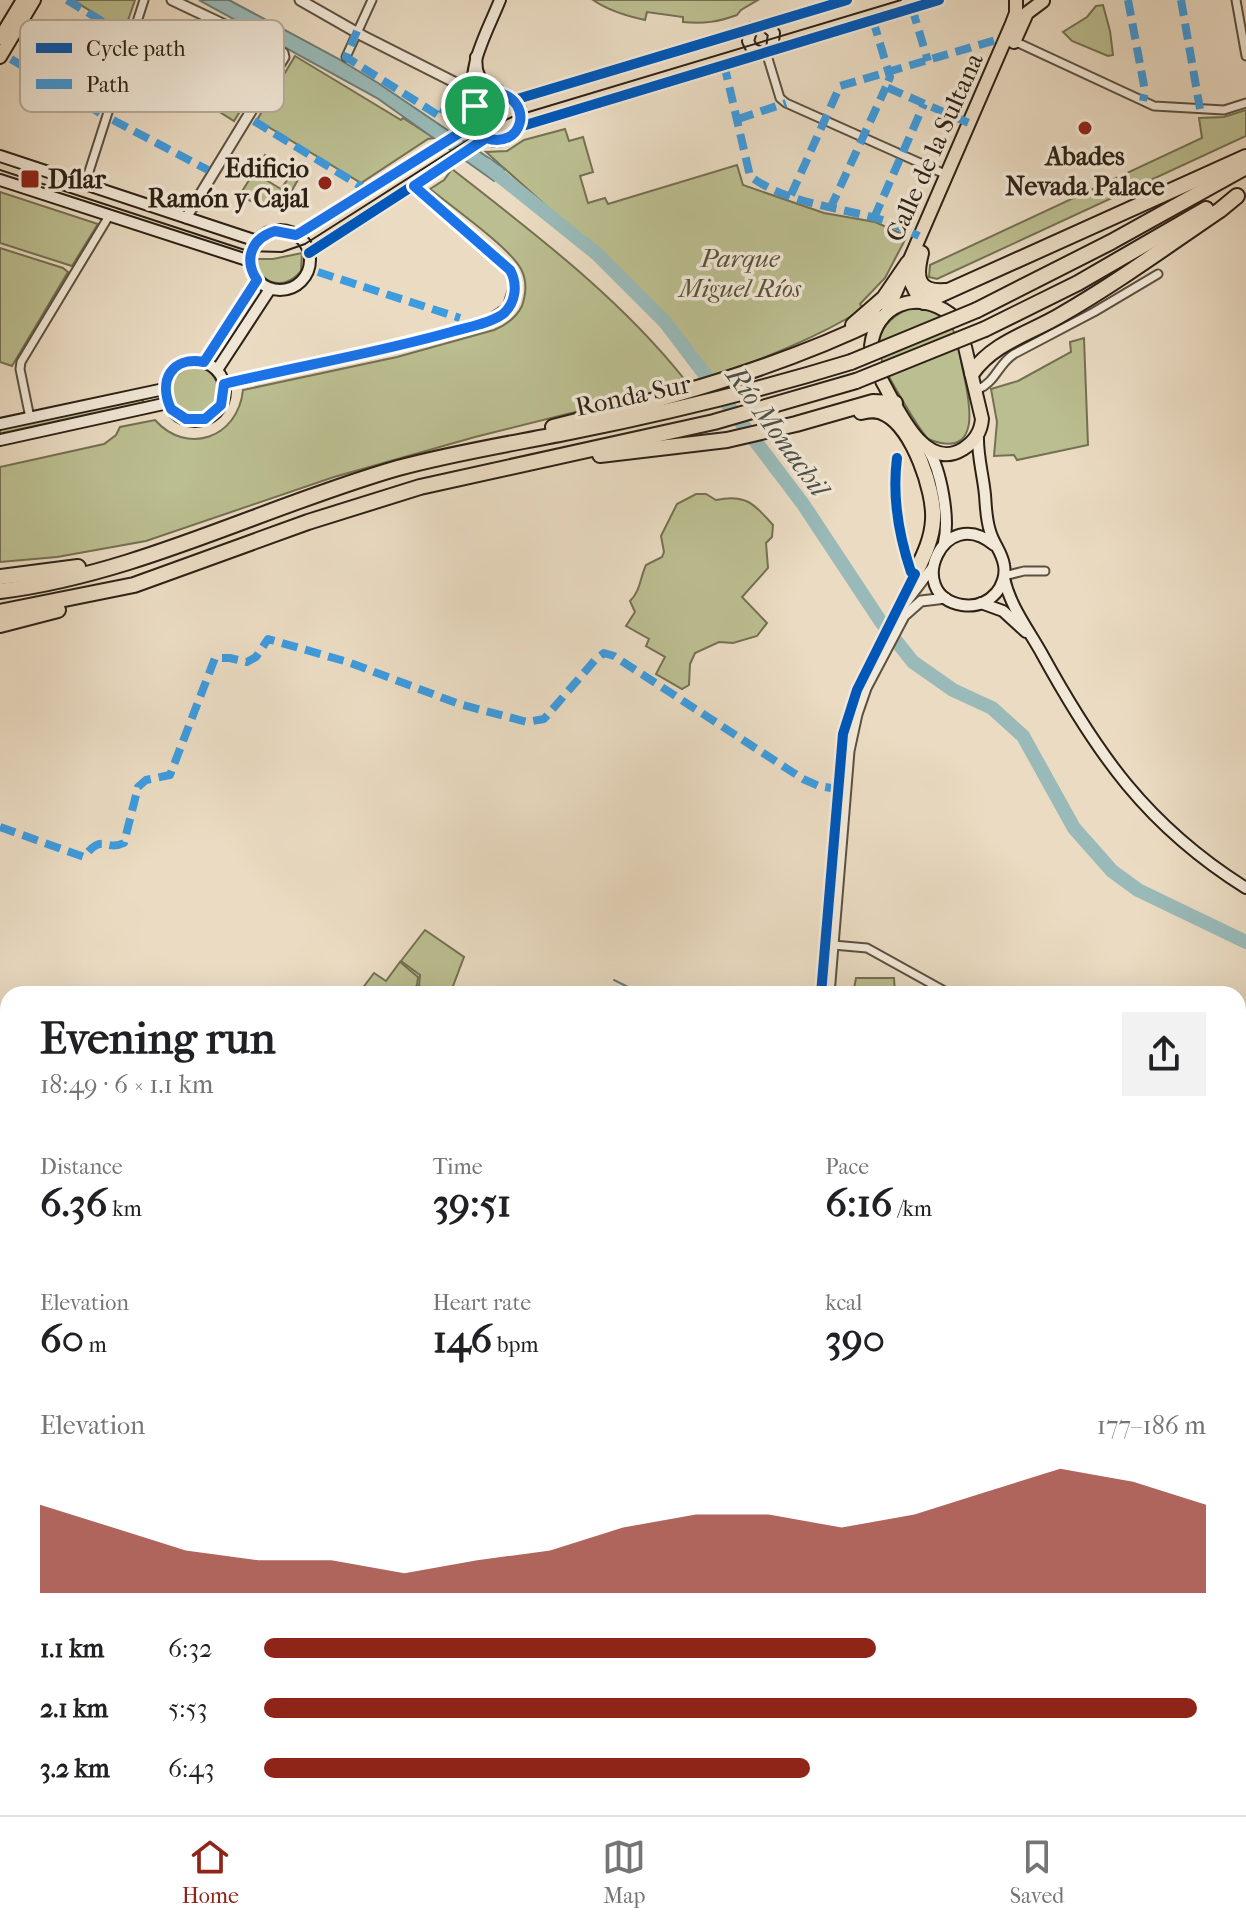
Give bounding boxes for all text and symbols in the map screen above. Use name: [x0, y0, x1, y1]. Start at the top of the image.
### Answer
legend: [20, 20, 284, 112]
text: Cycle path: [86, 36, 186, 62]
street label: Calle de la Sultana: [879, 47, 990, 246]
text: Path: [86, 72, 130, 98]
pin: [441, 72, 509, 140]
icon: arrive: [453, 84, 497, 128]
marker: Abades Nevada Palace: [1076, 119, 1094, 137]
place label: Abades Nevada Palace: [1005, 141, 1165, 202]
place label: Edificio Ramón y Cajal: [148, 153, 310, 214]
place label: Dílar: [48, 164, 107, 195]
marker: Dílar: [19, 168, 41, 190]
marker: Edificio Ramón y Cajal: [316, 174, 334, 192]
park label: Parque Miguel Ríos: [677, 243, 802, 304]
water label: Río Monachil: [718, 358, 838, 505]
street label: Ronda Sur: [572, 368, 694, 423]
button: share: [1122, 1012, 1206, 1096]
text: Evening run: [40, 1013, 275, 1064]
text: 18:49 · 6 × 1.1 km: [40, 1069, 213, 1100]
text: Distance: [40, 1154, 123, 1180]
text: Time: [433, 1154, 483, 1180]
text: Pace: [825, 1154, 869, 1180]
text: 6.36: [40, 1180, 107, 1226]
text: 39:51: [433, 1180, 511, 1226]
text: 6:16: [825, 1180, 892, 1226]
text: km: [107, 1196, 142, 1222]
text: /km: [892, 1196, 932, 1222]
text: Elevation: [40, 1290, 129, 1316]
text: Heart rate: [433, 1290, 531, 1316]
text: kcal: [825, 1290, 862, 1316]
text: 60: [40, 1316, 84, 1362]
text: 146: [433, 1316, 492, 1362]
text: 390: [825, 1316, 885, 1362]
text: m: [84, 1332, 107, 1358]
text: bpm: [492, 1332, 539, 1358]
text: Elevation: [40, 1410, 145, 1441]
text: 177–186 m: [1097, 1410, 1206, 1441]
text: 1.1 km: [40, 1633, 104, 1664]
text: 6:32: [168, 1633, 212, 1664]
text: 2.1 km: [40, 1693, 108, 1724]
text: 5:53: [168, 1693, 207, 1724]
text: 3.2 km: [40, 1753, 110, 1784]
text: 6:43: [168, 1753, 214, 1784]
tab: Home: [182, 1835, 239, 1909]
tab: Map: [602, 1835, 646, 1909]
tab: Saved: [1010, 1835, 1064, 1909]

